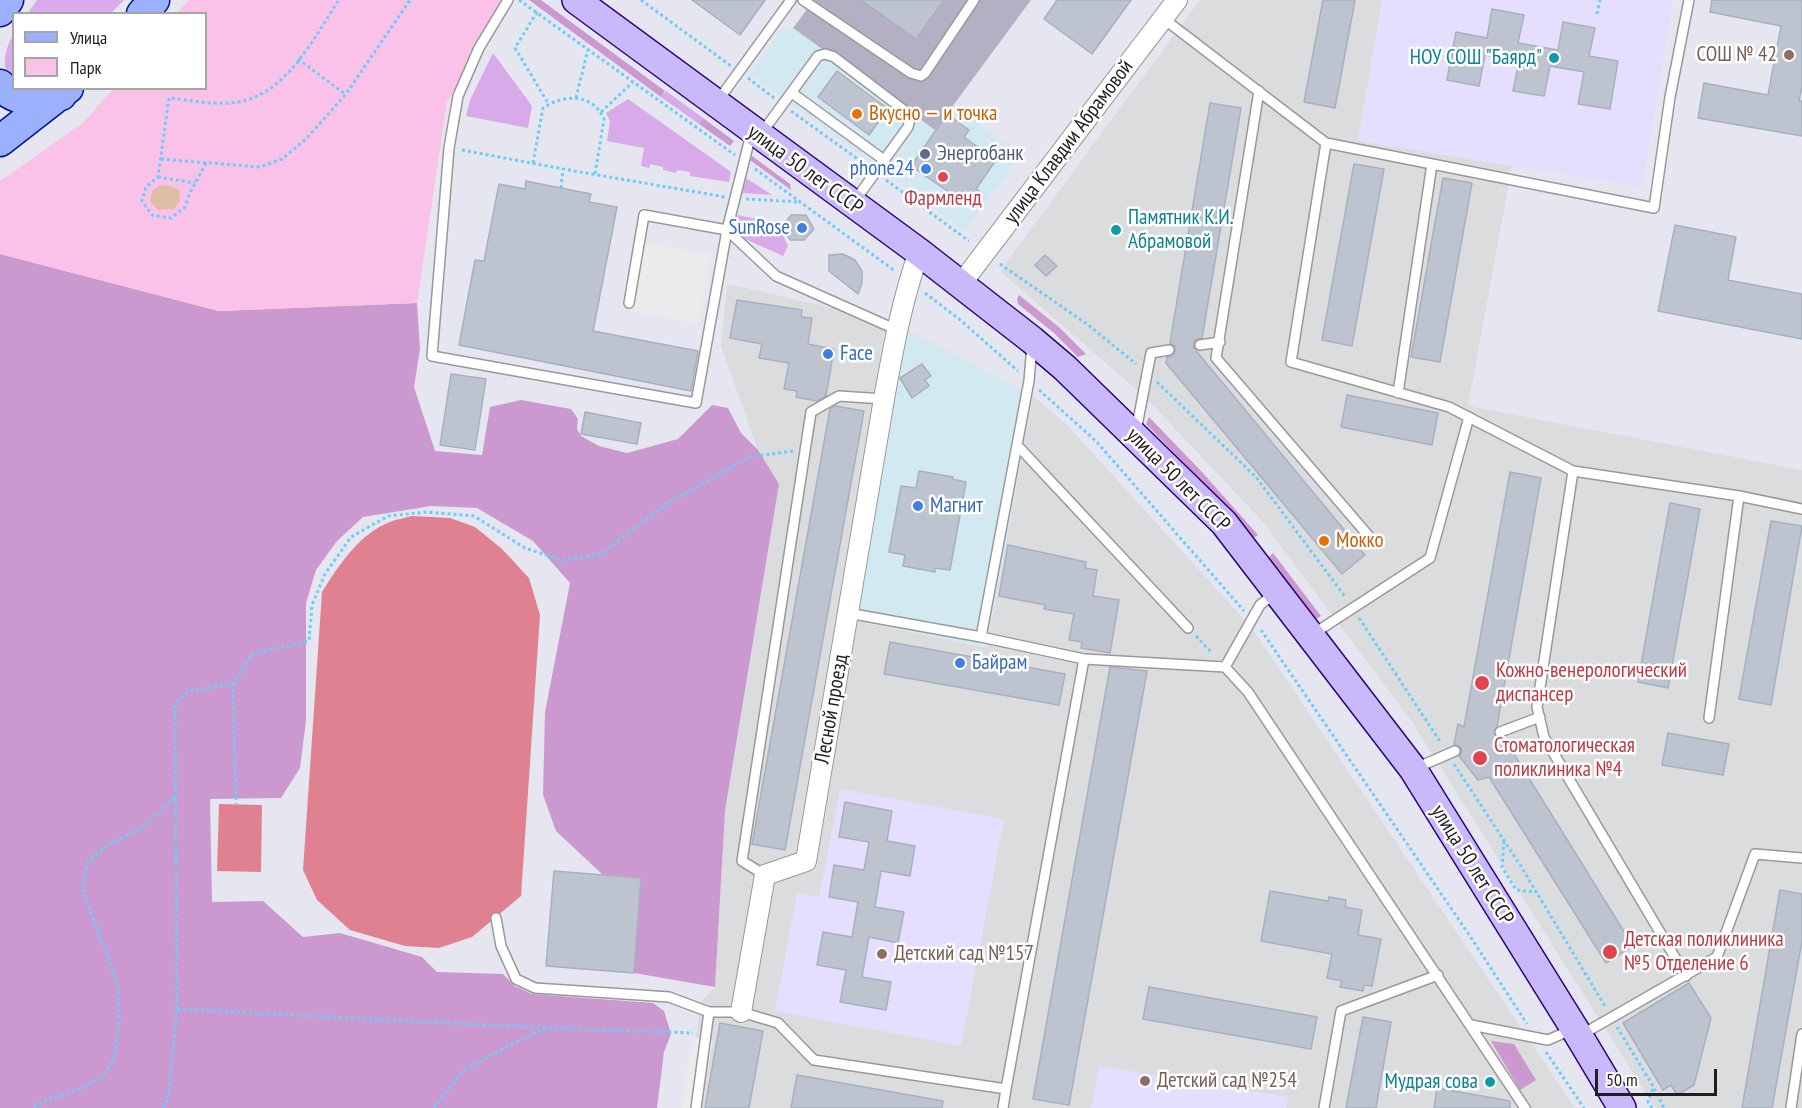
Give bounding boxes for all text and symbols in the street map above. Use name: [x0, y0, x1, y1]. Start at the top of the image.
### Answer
legend: [12, 12, 207, 90]
text: Улица: [70, 26, 107, 49]
place label: СОШ № 42: [1697, 42, 1777, 68]
place label: НОУ СОШ "Баярд": [1410, 45, 1542, 71]
marker: СОШ № 42: [1782, 48, 1796, 62]
marker: НОУ СОШ "Баярд": [1547, 51, 1561, 65]
street label: улица Клавдии Абрамовой: [999, 55, 1139, 229]
text: Парк: [70, 56, 101, 79]
place label: Вкусно — и точка: [869, 101, 997, 127]
marker: Вкусно — и точка: [850, 107, 864, 121]
street label: улица 50 лет СССР: [742, 120, 868, 220]
place label: Энергобанк: [937, 141, 1023, 167]
marker: Энергобанк: [918, 147, 932, 161]
place label: phone24: [850, 156, 914, 182]
marker: phone24: [919, 162, 933, 176]
marker: Фармленд: [936, 170, 950, 184]
place label: Фармленд: [904, 186, 982, 212]
place label: Памятник К.И. Абрамовой: [1128, 205, 1233, 255]
place label: SunRose: [729, 215, 790, 241]
marker: SunRose: [795, 221, 809, 235]
marker: Памятник К.И. Абрамовой: [1109, 223, 1123, 237]
place label: Face: [840, 341, 873, 367]
marker: Face: [821, 347, 835, 361]
street label: улица 50 лет СССР: [1121, 423, 1235, 537]
place label: Магнит: [930, 493, 983, 519]
marker: Магнит: [911, 499, 925, 513]
place label: Мокко: [1336, 528, 1384, 554]
marker: Мокко: [1317, 534, 1331, 548]
place label: Байрам: [972, 650, 1027, 676]
street label: Лесной проезд: [810, 652, 854, 766]
marker: Байрам: [953, 656, 967, 670]
place label: Кожно-венерологический диспансер: [1496, 658, 1687, 708]
marker: Кожно-венерологический диспансер: [1473, 674, 1491, 692]
place label: Стоматологическая поликлиника №4: [1494, 733, 1635, 783]
marker: Стоматологическая поликлиника №4: [1471, 749, 1489, 767]
street label: улица 50 лет СССР: [1425, 800, 1519, 930]
place label: Детская поликлиника №5 Отделение 6: [1624, 927, 1784, 977]
place label: Детский сад №157: [894, 941, 1034, 967]
marker: Детская поликлиника №5 Отделение 6: [1601, 943, 1619, 961]
marker: Детский сад №157: [875, 947, 889, 961]
scale bar: [1598, 1057, 1720, 1095]
place label: Детский сад №254: [1157, 1068, 1297, 1094]
text: 50 m: [1606, 1068, 1638, 1091]
place label: Мудрая сова: [1385, 1069, 1478, 1095]
marker: Детский сад №254: [1138, 1074, 1152, 1088]
marker: Мудрая сова: [1483, 1075, 1497, 1089]

